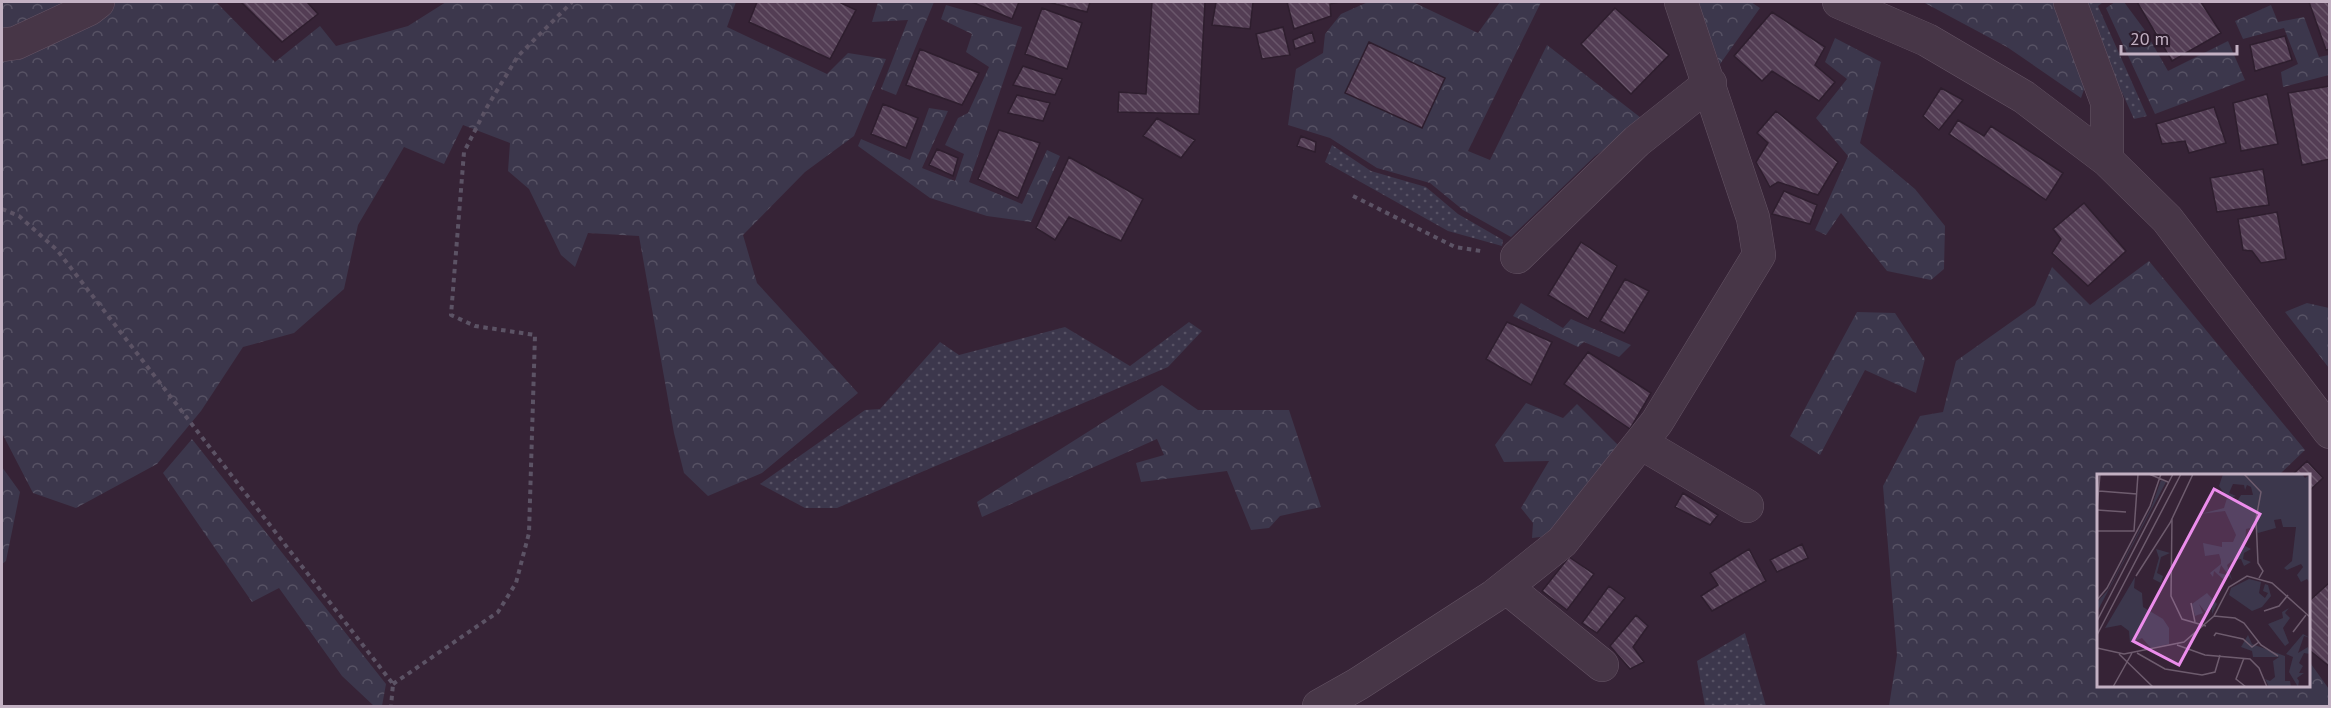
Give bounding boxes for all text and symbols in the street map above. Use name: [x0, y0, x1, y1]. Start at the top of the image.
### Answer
scale bar: [2121, 18, 2236, 56]
text: 20 m: [2130, 27, 2169, 50]
inset map: [2097, 474, 2310, 687]

